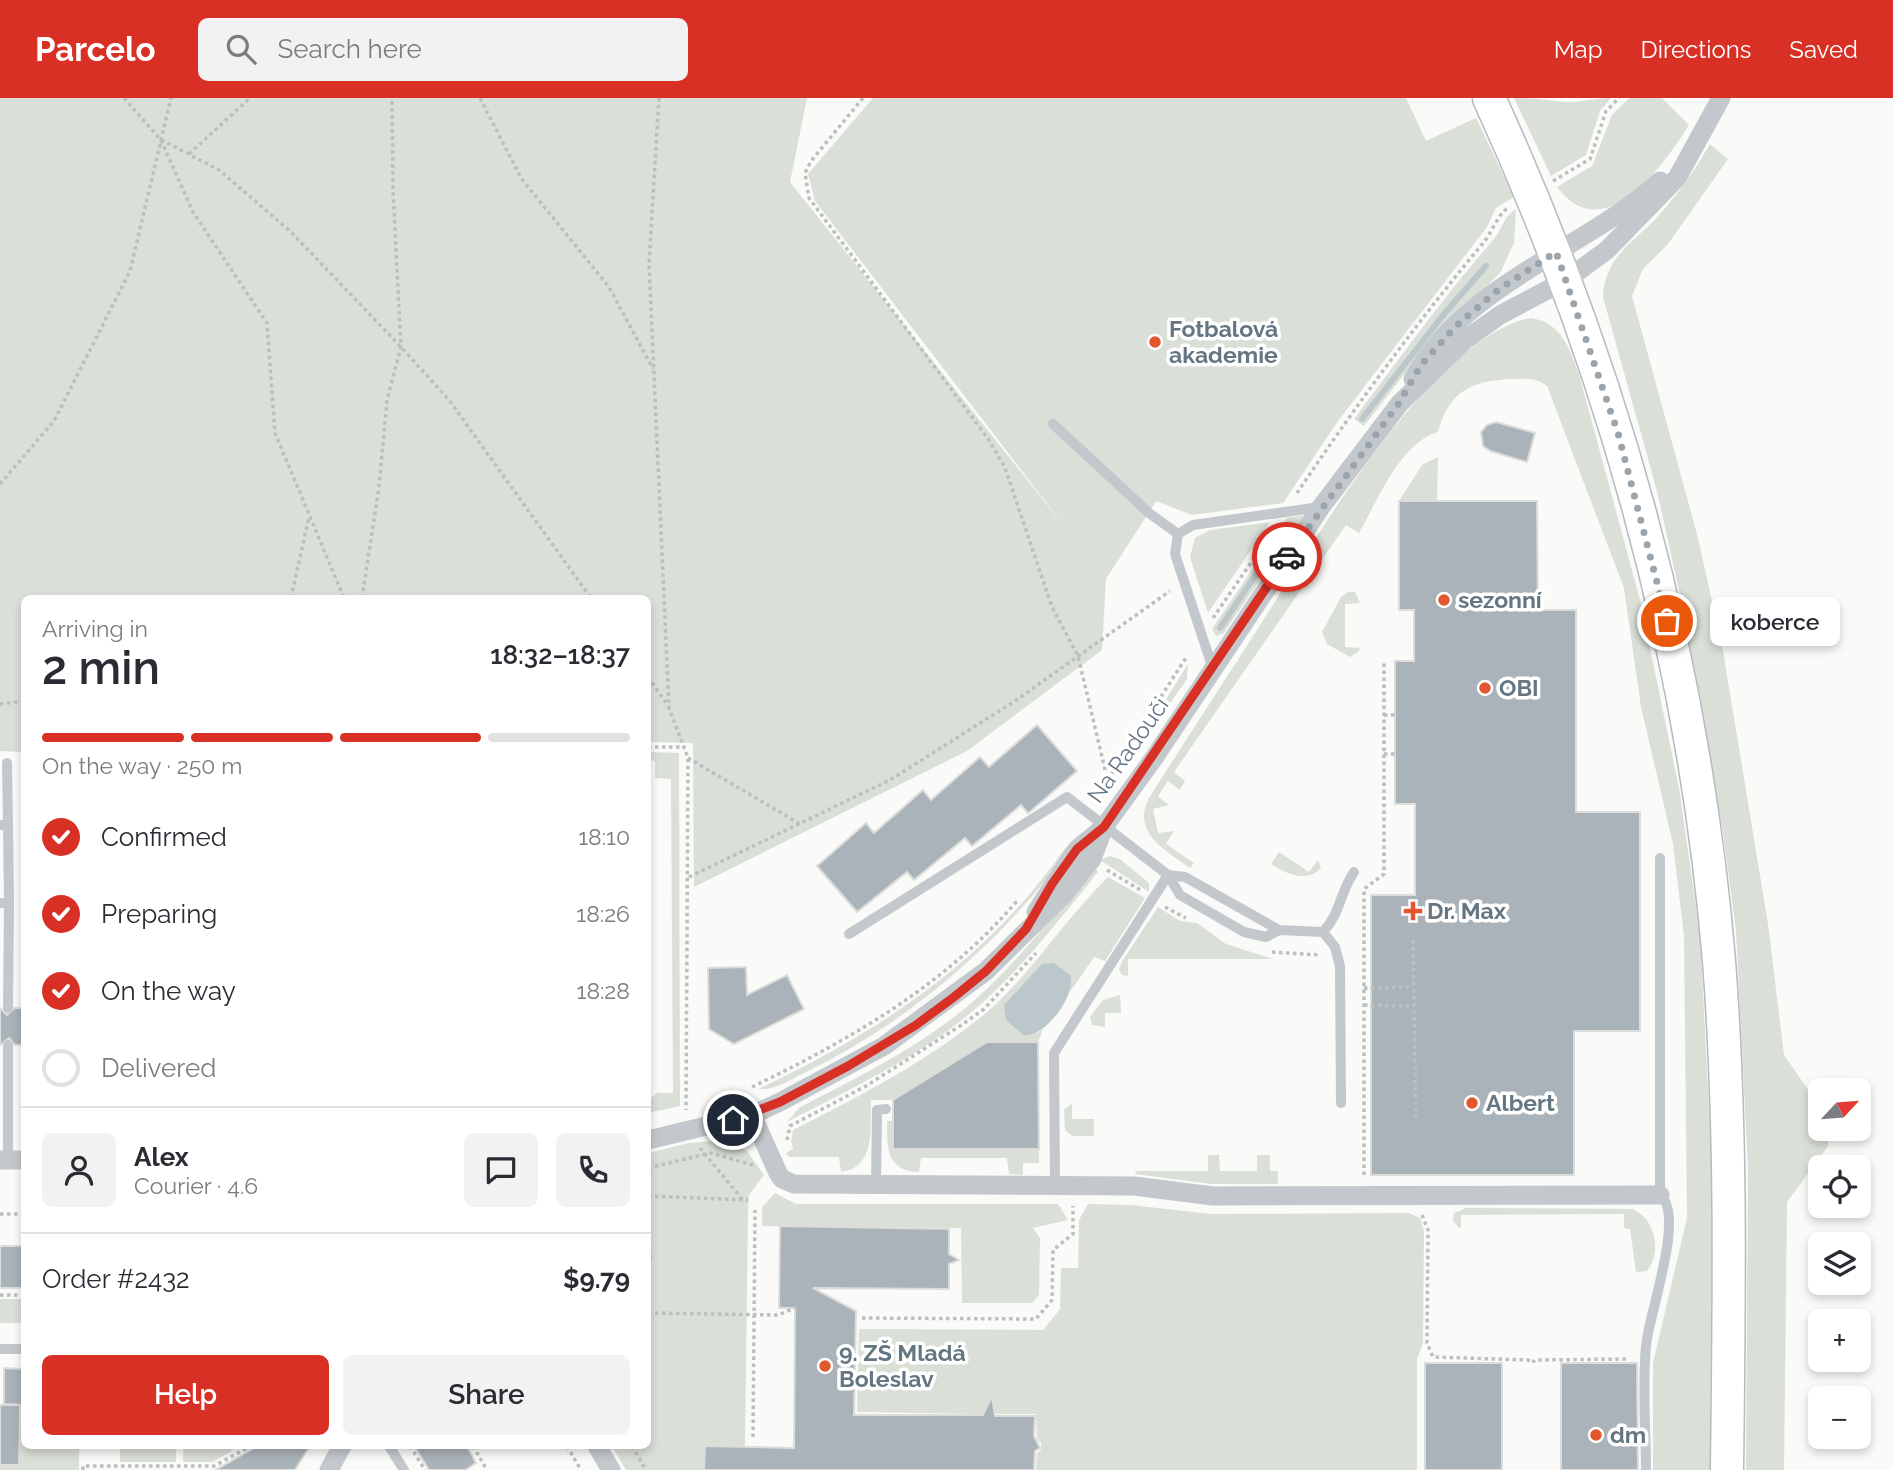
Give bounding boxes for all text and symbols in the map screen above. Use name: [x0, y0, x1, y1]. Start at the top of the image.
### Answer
search box: [198, 18, 688, 81]
text: Parcelo: [35, 30, 156, 69]
icon: search: [222, 30, 260, 68]
text: Search here: [278, 34, 422, 64]
text: Map: [1554, 35, 1603, 64]
text: Directions: [1641, 35, 1751, 64]
text: Saved: [1789, 35, 1858, 64]
place label: Fotbalová akademie: [1169, 315, 1278, 368]
marker: Fotbalová akademie: [1147, 334, 1163, 350]
courier: [1252, 522, 1322, 592]
icon: car: [1268, 538, 1306, 576]
place label: sezonní: [1458, 586, 1543, 613]
pin: [1637, 591, 1697, 651]
marker: sezonní: [1436, 592, 1452, 608]
callout: koberce: [1709, 596, 1838, 646]
icon: bag: [1648, 602, 1686, 640]
text: koberce: [1731, 608, 1819, 635]
text: Arriving in: [42, 615, 148, 642]
text: 18:32–18:37: [490, 640, 630, 670]
text: 2 min: [42, 641, 160, 695]
place label: OBI: [1499, 674, 1539, 701]
marker: OBI: [1477, 680, 1493, 696]
street label: Na Radouči: [1081, 692, 1174, 808]
text: On the way · 250 m: [42, 752, 242, 779]
icon: check: [42, 818, 80, 856]
text: Confirmed: [101, 822, 227, 852]
text: 18:10: [578, 823, 630, 850]
icon: check: [42, 895, 80, 933]
place label: Dr. Max: [1427, 897, 1507, 924]
text: Preparing: [101, 899, 217, 929]
text: 18:26: [576, 900, 630, 927]
marker: Dr. Max: [1405, 903, 1421, 919]
icon: check: [42, 972, 80, 1010]
text: On the way: [101, 976, 236, 1006]
text: 18:28: [577, 977, 630, 1004]
text: Delivered: [101, 1053, 216, 1083]
north arrow: [1808, 1078, 1871, 1141]
map controls: [1808, 1078, 1871, 1449]
place label: Albert: [1486, 1089, 1555, 1116]
pin: [703, 1090, 763, 1150]
marker: Albert: [1464, 1095, 1480, 1111]
icon: home: [714, 1101, 752, 1139]
button: person: [42, 1133, 116, 1207]
button: chat: [464, 1133, 538, 1207]
button: phone: [556, 1133, 630, 1207]
text: Alex: [134, 1142, 189, 1172]
button: locate: [1808, 1155, 1871, 1218]
text: Courier · 4.6: [134, 1172, 258, 1199]
button: layers: [1808, 1232, 1871, 1295]
text: Order #2432: [42, 1264, 190, 1294]
text: $9.79: [563, 1264, 630, 1294]
button: +: [1808, 1309, 1871, 1372]
place label: 9. ZŠ Mladá Boleslav: [839, 1339, 966, 1392]
button: Help: [42, 1355, 329, 1435]
button: Share: [343, 1355, 630, 1435]
marker: 9. ZŠ Mladá Boleslav: [817, 1358, 833, 1374]
button: −: [1808, 1386, 1871, 1449]
place label: dm: [1610, 1421, 1646, 1448]
marker: dm: [1588, 1427, 1604, 1443]

